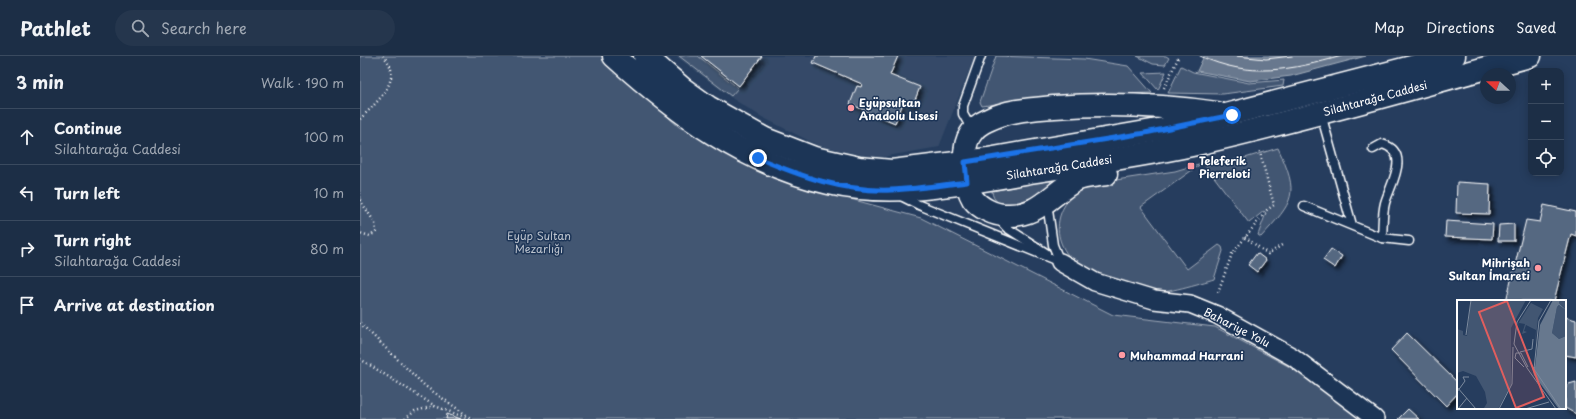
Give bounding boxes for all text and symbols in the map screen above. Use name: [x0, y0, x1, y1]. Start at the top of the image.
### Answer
search box: [115, 10, 395, 46]
text: Pathlet: [20, 14, 91, 42]
text: Search here: [161, 16, 247, 39]
icon: search: [129, 17, 151, 39]
text: Map: [1374, 17, 1404, 38]
text: Directions: [1426, 17, 1494, 38]
text: Saved: [1516, 17, 1556, 38]
north arrow: [1480, 68, 1516, 104]
map controls: [1528, 68, 1564, 176]
button: +: [1528, 68, 1564, 104]
text: 3 min: [16, 69, 64, 95]
text: Walk · 190 m: [261, 73, 344, 92]
street label: Silahtarağa Caddesi: [1321, 76, 1429, 120]
place label: Eyüpsultan Anadolu Lisesi: [859, 94, 938, 124]
marker: Eyüpsultan Anadolu Lisesi: [846, 103, 856, 113]
button: −: [1528, 104, 1564, 140]
route start: [1223, 106, 1241, 124]
text: Continue: [54, 116, 122, 139]
icon: ahead: [16, 126, 38, 148]
text: 100 m: [304, 127, 344, 146]
text: Silahtarağa Caddesi: [54, 139, 181, 158]
button: locate: [1528, 140, 1564, 176]
route end: [749, 149, 767, 167]
street label: Silahtarağa Caddesi: [1005, 150, 1113, 184]
place label: Teleferik Pierreloti: [1199, 152, 1251, 182]
marker: Teleferik Pierreloti: [1186, 161, 1196, 171]
text: Turn left: [54, 181, 120, 204]
icon: left: [16, 182, 38, 204]
text: 10 m: [314, 183, 344, 202]
park label: Eyüp Sultan Mezarlığı: [507, 227, 571, 257]
text: Turn right: [54, 228, 131, 251]
icon: right: [16, 238, 38, 260]
text: 80 m: [310, 239, 344, 258]
text: Silahtarağa Caddesi: [54, 251, 181, 270]
place label: Mihrişah Sultan İmareti: [1449, 254, 1531, 284]
marker: Mihrişah Sultan İmareti: [1533, 263, 1543, 273]
text: Arrive at destination: [54, 293, 215, 316]
icon: arrive: [16, 294, 38, 316]
inset map: [1457, 300, 1566, 409]
street label: Bahariye Yolu: [1201, 303, 1273, 351]
place label: Muhammad Harrani: [1130, 347, 1243, 364]
marker: Muhammad Harrani: [1117, 350, 1127, 360]

